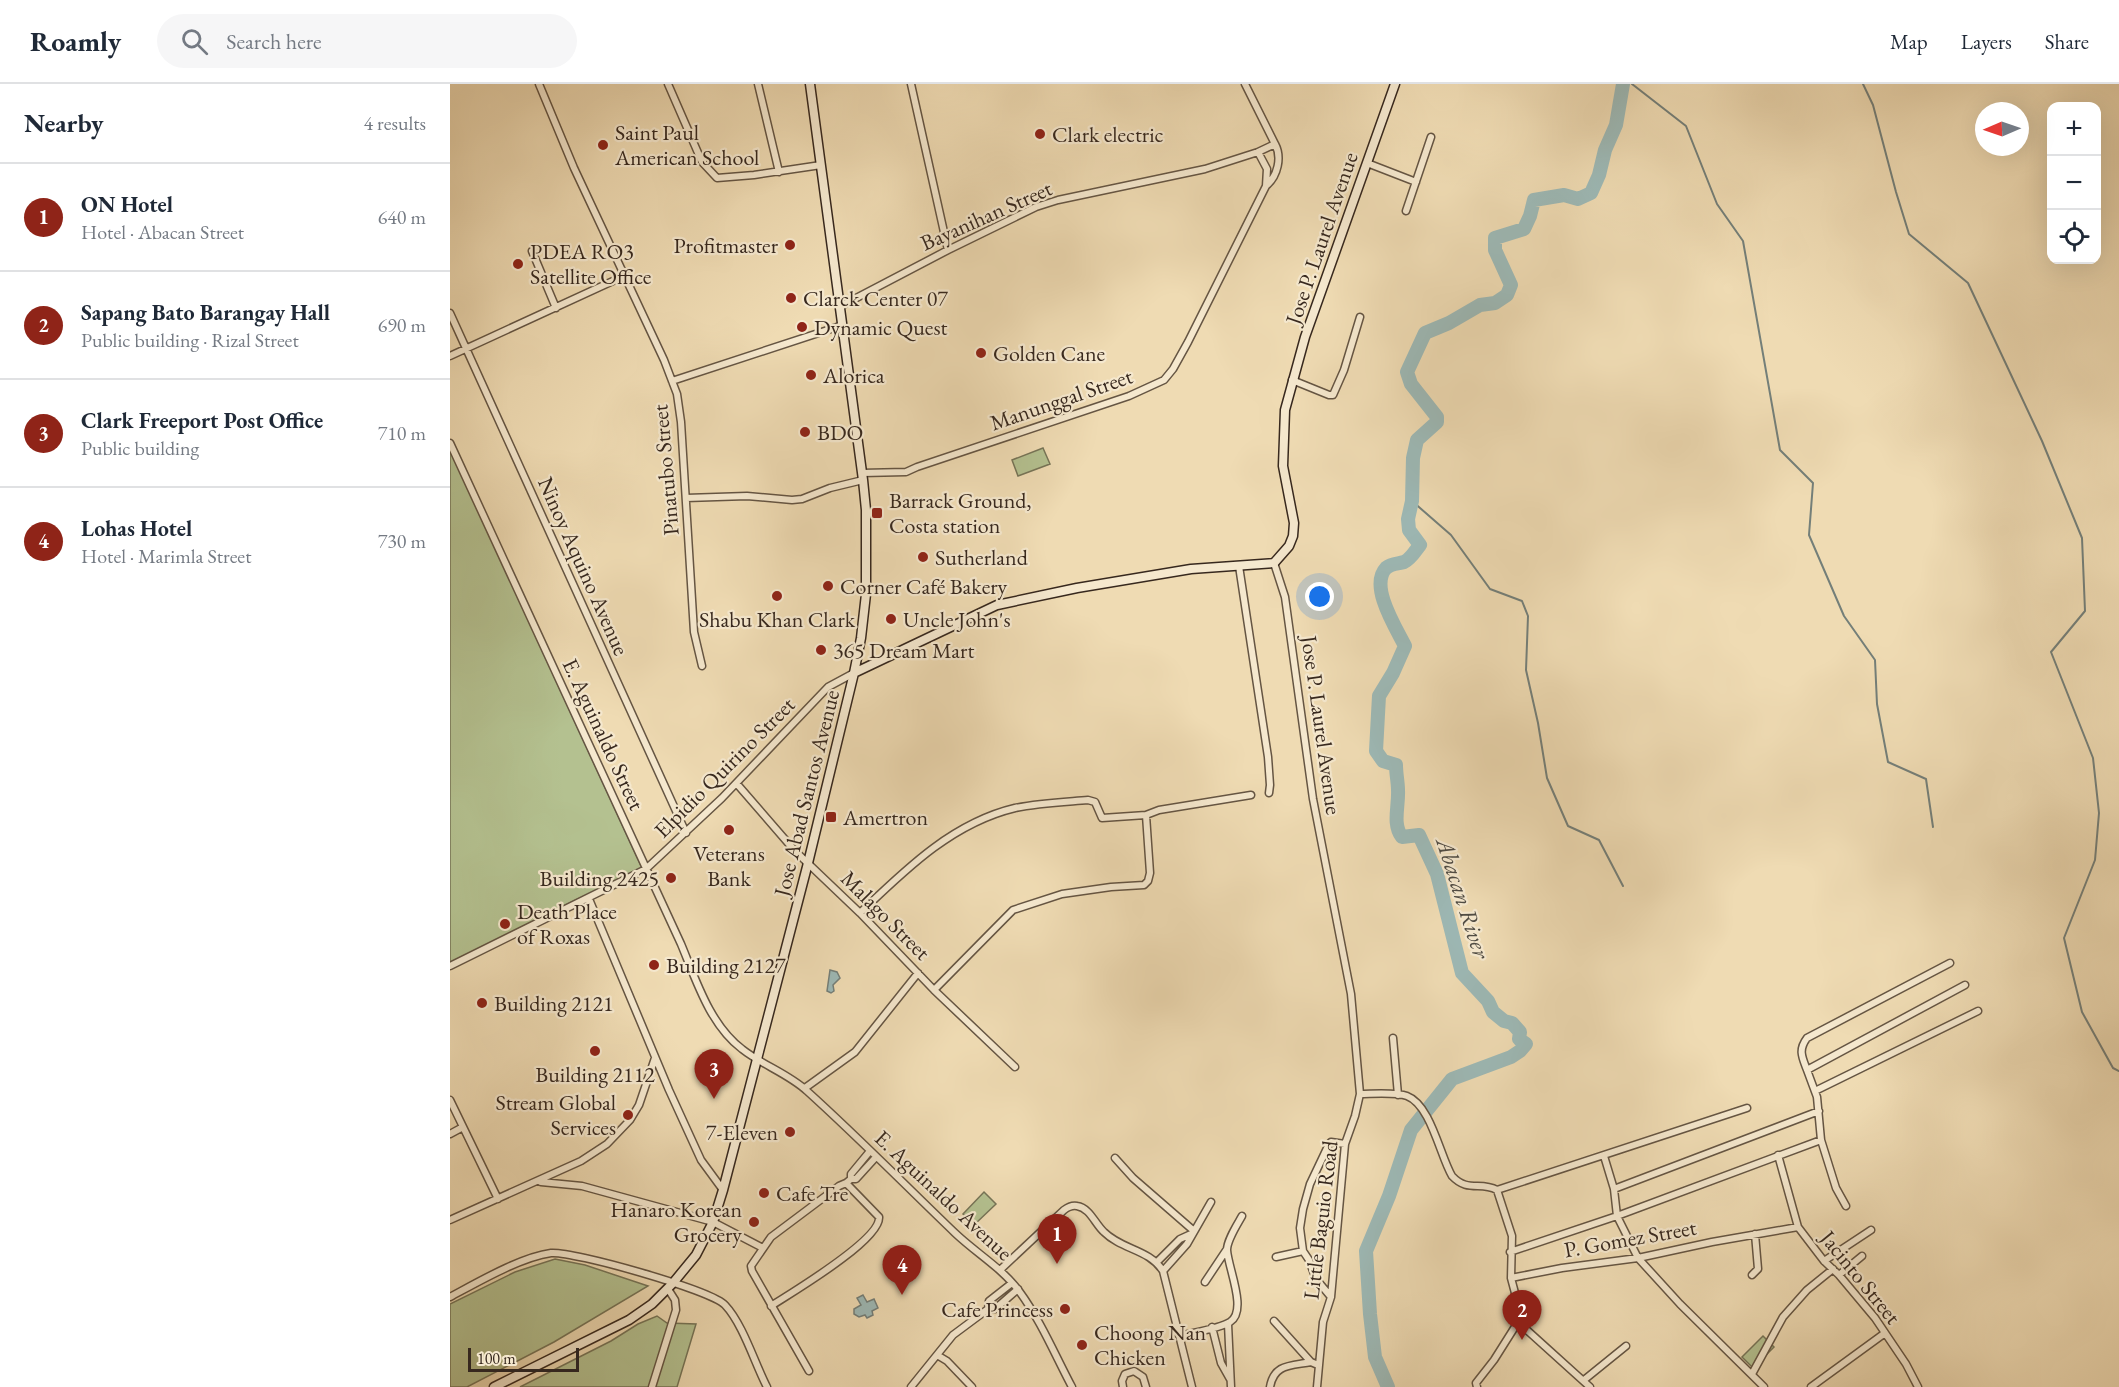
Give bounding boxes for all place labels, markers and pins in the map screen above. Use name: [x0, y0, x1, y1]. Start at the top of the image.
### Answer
place label: Saint Paul American School: [614, 118, 759, 172]
place label: Clark electric: [1052, 120, 1164, 149]
marker: Clark electric: [1033, 127, 1047, 141]
marker: Saint Paul American School: [596, 138, 610, 152]
place label: Profitmaster: [673, 231, 779, 260]
place label: PDEA RO3 Satellite Office: [530, 237, 652, 291]
marker: Profitmaster: [783, 238, 797, 252]
marker: PDEA RO3 Satellite Office: [511, 257, 525, 271]
place label: Clarck Center 07: [803, 284, 948, 313]
marker: Clarck Center 07: [784, 291, 798, 305]
place label: Dynamic Quest: [814, 313, 948, 342]
marker: Dynamic Quest: [795, 320, 809, 334]
place label: Golden Cane: [993, 339, 1106, 368]
marker: Golden Cane: [974, 346, 988, 360]
place label: Alorica: [822, 361, 885, 390]
marker: Alorica: [804, 368, 818, 382]
place label: BDO: [817, 418, 863, 447]
marker: BDO: [798, 425, 812, 439]
place label: Barrack Ground, Costa station: [889, 486, 1032, 540]
marker: Barrack Ground, Costa station: [870, 506, 884, 520]
place label: Sutherland: [935, 543, 1029, 572]
marker: Sutherland: [916, 550, 930, 564]
place label: Corner Café Bakery: [840, 572, 1008, 601]
marker: Corner Café Bakery: [821, 579, 835, 593]
marker: Shabu Khan Clark: [770, 589, 784, 603]
place label: Shabu Khan Clark: [699, 605, 856, 634]
place label: Uncle John's: [903, 605, 1011, 634]
marker: Uncle John's: [884, 612, 898, 626]
place label: 365 Dream Mart: [833, 636, 974, 665]
marker: 365 Dream Mart: [814, 643, 828, 657]
place label: Amertron: [842, 803, 928, 832]
marker: Amertron: [824, 810, 838, 824]
marker: Veterans Bank: [722, 823, 736, 837]
place label: Veterans Bank: [693, 839, 765, 893]
place label: Building 2425: [539, 864, 659, 893]
marker: Building 2425: [664, 871, 678, 885]
place label: Death Place of Roxas: [517, 897, 617, 951]
marker: Death Place of Roxas: [498, 917, 512, 931]
place label: Building 2127: [666, 951, 786, 980]
marker: Building 2127: [647, 958, 661, 972]
place label: Building 2121: [494, 989, 614, 1018]
marker: Building 2121: [475, 996, 489, 1010]
marker: Building 2112: [588, 1044, 602, 1058]
pin: 3: [694, 1050, 734, 1099]
place label: Building 2112: [535, 1060, 655, 1089]
place label: Stream Global Services: [495, 1088, 616, 1142]
marker: Stream Global Services: [621, 1108, 635, 1122]
place label: 7-Eleven: [706, 1118, 778, 1147]
marker: 7-Eleven: [783, 1125, 797, 1139]
place label: Cafe Tre: [776, 1179, 849, 1208]
marker: Cafe Tre: [757, 1186, 771, 1200]
place label: Hanaro Korean Grocery: [610, 1195, 742, 1249]
pin: 1: [1038, 1214, 1076, 1264]
marker: Hanaro Korean Grocery: [747, 1215, 761, 1229]
pin: 4: [882, 1246, 922, 1295]
pin: 2: [1502, 1290, 1542, 1340]
place label: Cafe Princess: [941, 1295, 1053, 1324]
marker: Cafe Princess: [1058, 1302, 1072, 1316]
place label: Choong Nan Chicken: [1094, 1318, 1207, 1372]
marker: Choong Nan Chicken: [1075, 1338, 1089, 1352]

